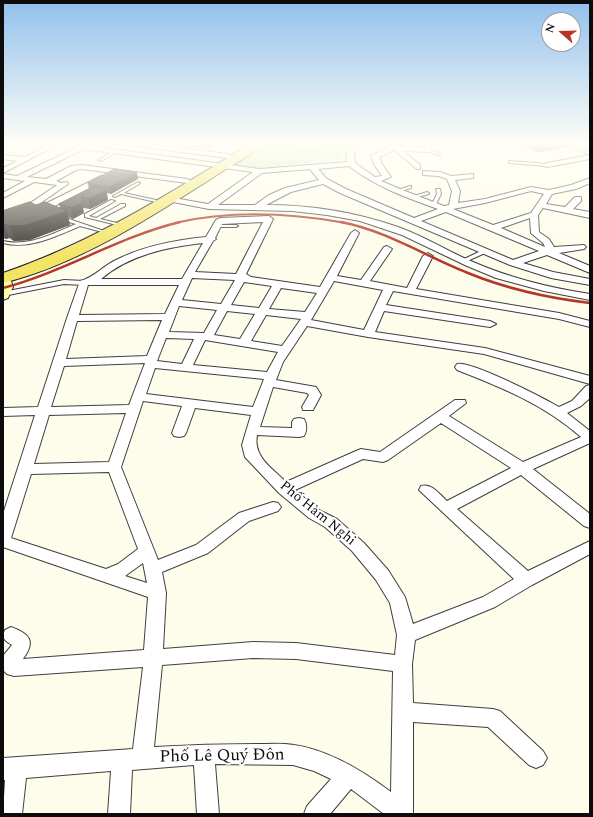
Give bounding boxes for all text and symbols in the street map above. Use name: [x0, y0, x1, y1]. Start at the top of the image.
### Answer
north arrow: [541, 12, 581, 52]
text: N: [541, 21, 560, 35]
street label: Phố Hàm Nghi: [276, 478, 358, 550]
street label: Phố Lê Quý Đôn: [159, 746, 285, 768]

